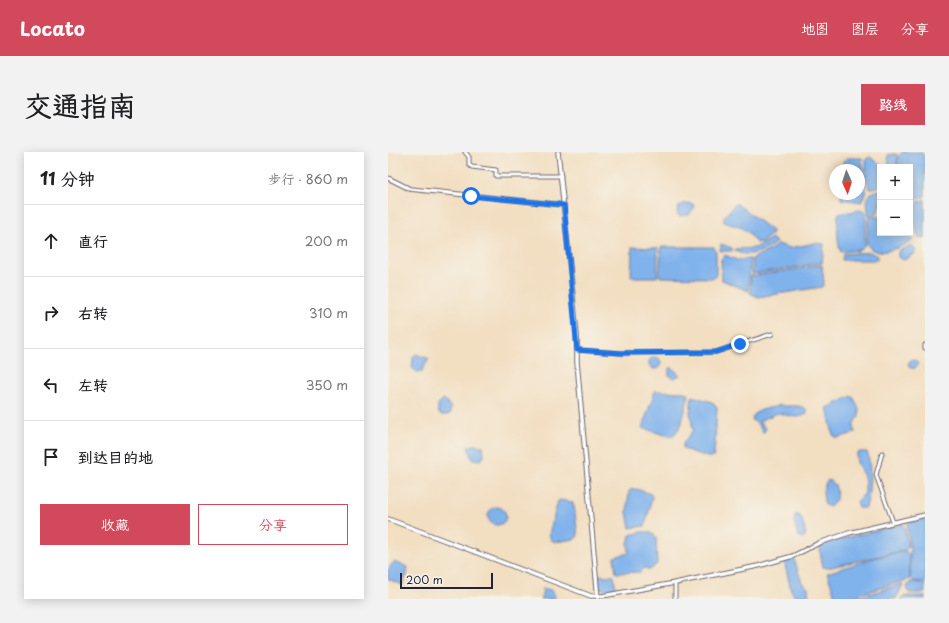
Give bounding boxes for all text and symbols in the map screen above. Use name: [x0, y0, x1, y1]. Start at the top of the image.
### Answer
text: Locato: [20, 14, 85, 42]
text: 地图: [801, 18, 829, 39]
text: 图层: [851, 18, 879, 39]
text: 分享: [901, 18, 929, 39]
text: 交通指南: [24, 83, 136, 126]
button: 路线: [861, 84, 925, 125]
north arrow: [829, 164, 865, 200]
map controls: [877, 164, 913, 236]
button: +: [877, 164, 913, 200]
text: 11 分钟: [40, 165, 95, 191]
text: 步行 · 860 m: [268, 169, 348, 188]
route start: [462, 187, 480, 205]
button: −: [877, 200, 913, 236]
text: 直行: [78, 229, 108, 252]
icon: ahead: [40, 230, 62, 252]
text: 200 m: [305, 231, 348, 250]
text: 右转: [78, 301, 108, 324]
icon: right: [40, 302, 62, 324]
text: 310 m: [309, 303, 348, 322]
route end: [731, 335, 749, 353]
text: 左转: [78, 373, 108, 396]
icon: left: [40, 374, 62, 396]
text: 350 m: [306, 375, 348, 394]
text: 到达目的地: [78, 445, 153, 468]
icon: arrive: [40, 446, 62, 468]
button: 收藏: [40, 504, 190, 545]
button: 分享: [198, 504, 348, 545]
scale bar: [400, 571, 493, 590]
text: 200 m: [406, 571, 443, 588]

